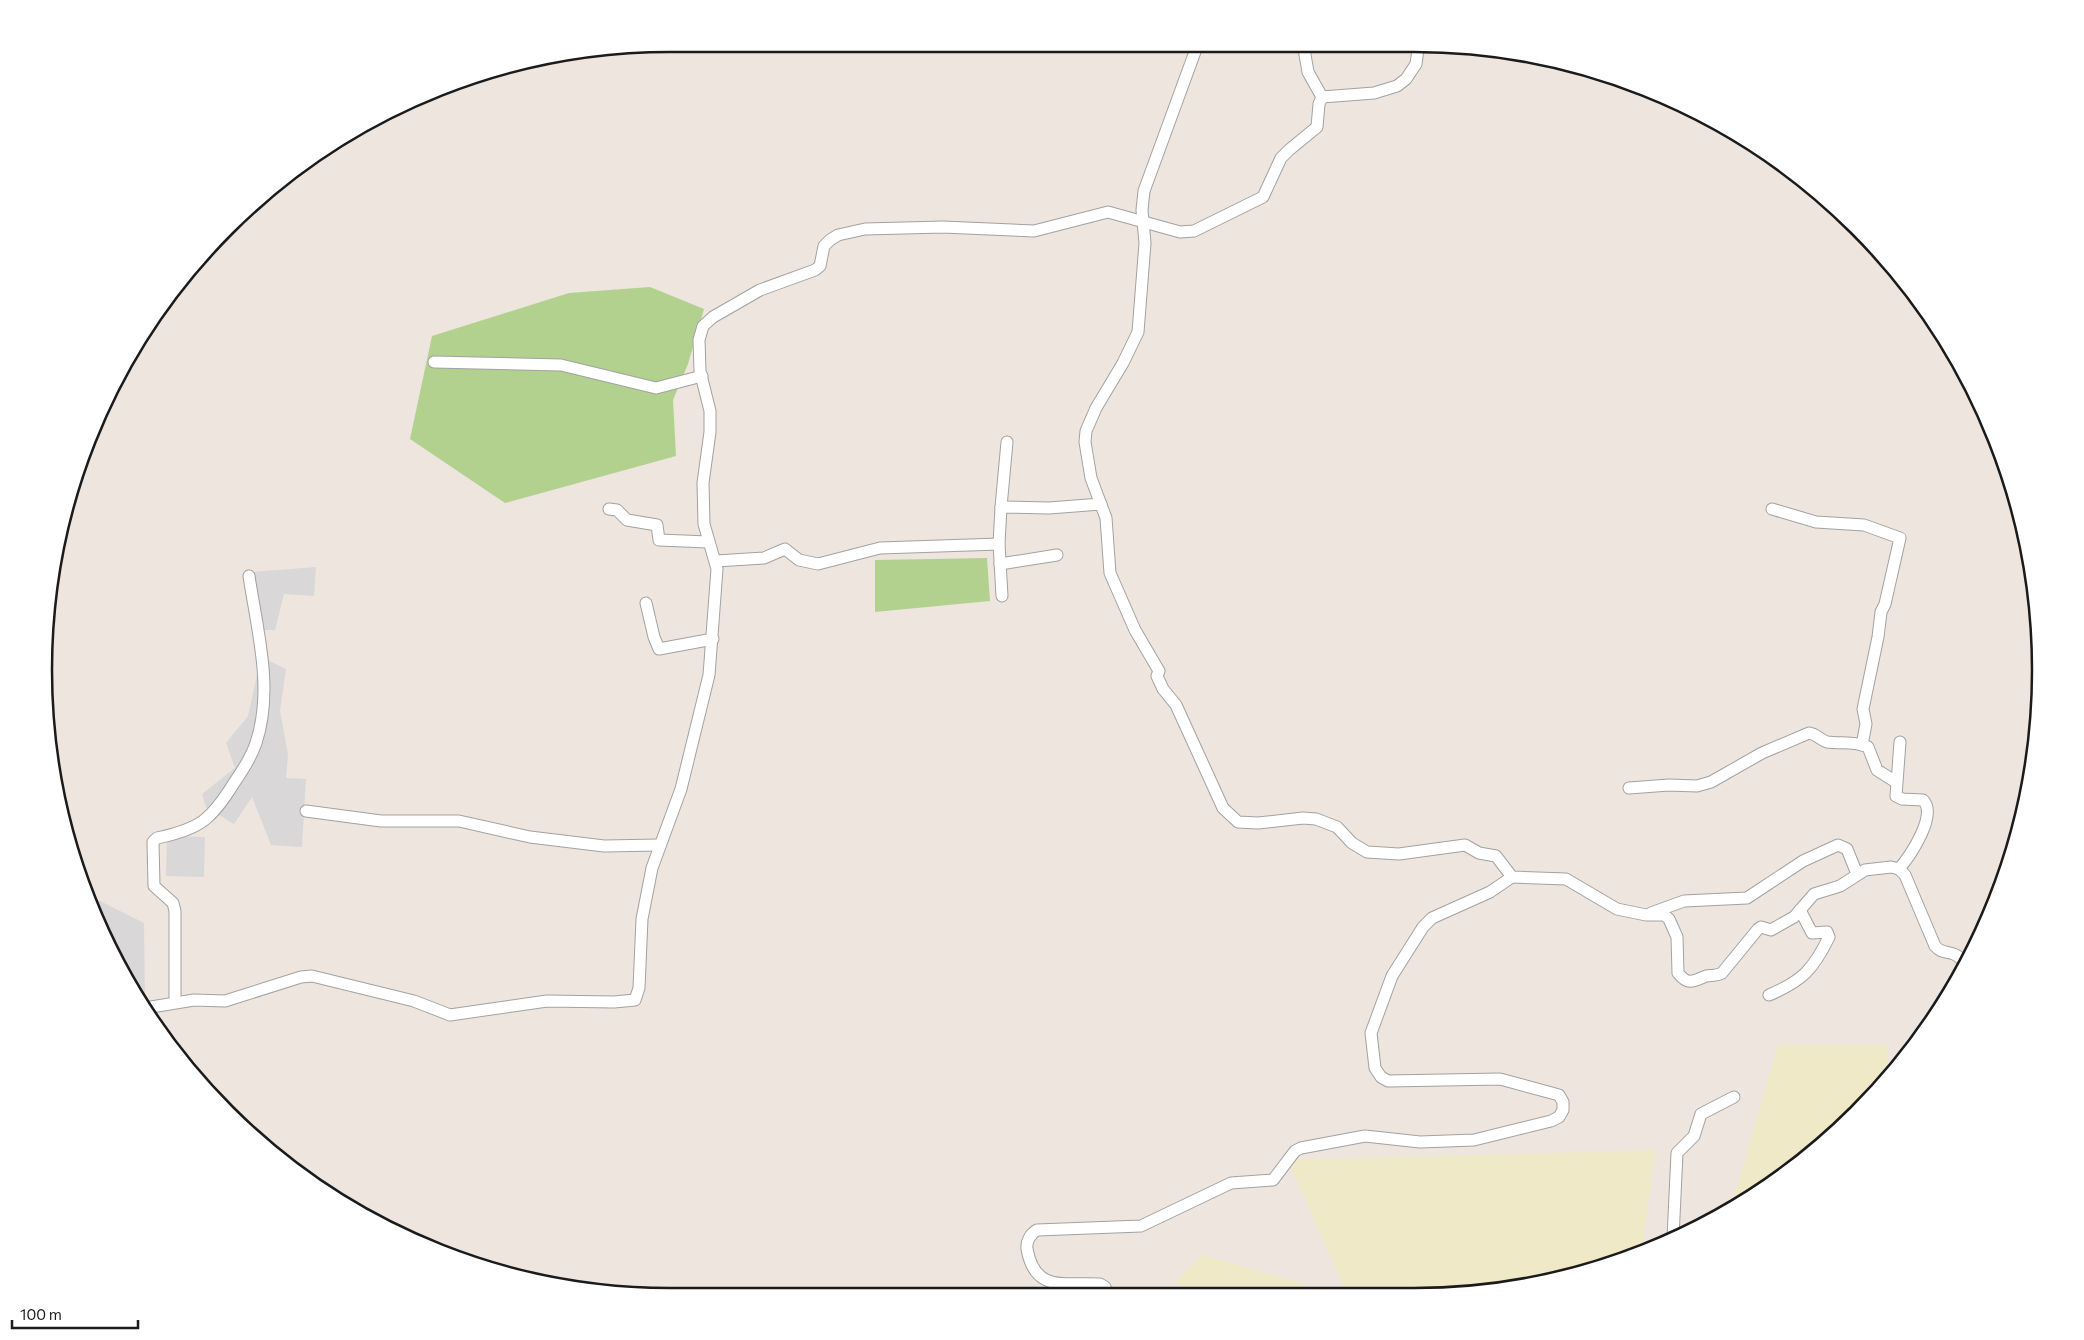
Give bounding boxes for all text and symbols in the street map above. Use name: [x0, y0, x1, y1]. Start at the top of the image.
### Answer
scale bar: [12, 1298, 139, 1330]
text: 100 m: [20, 1305, 62, 1323]

